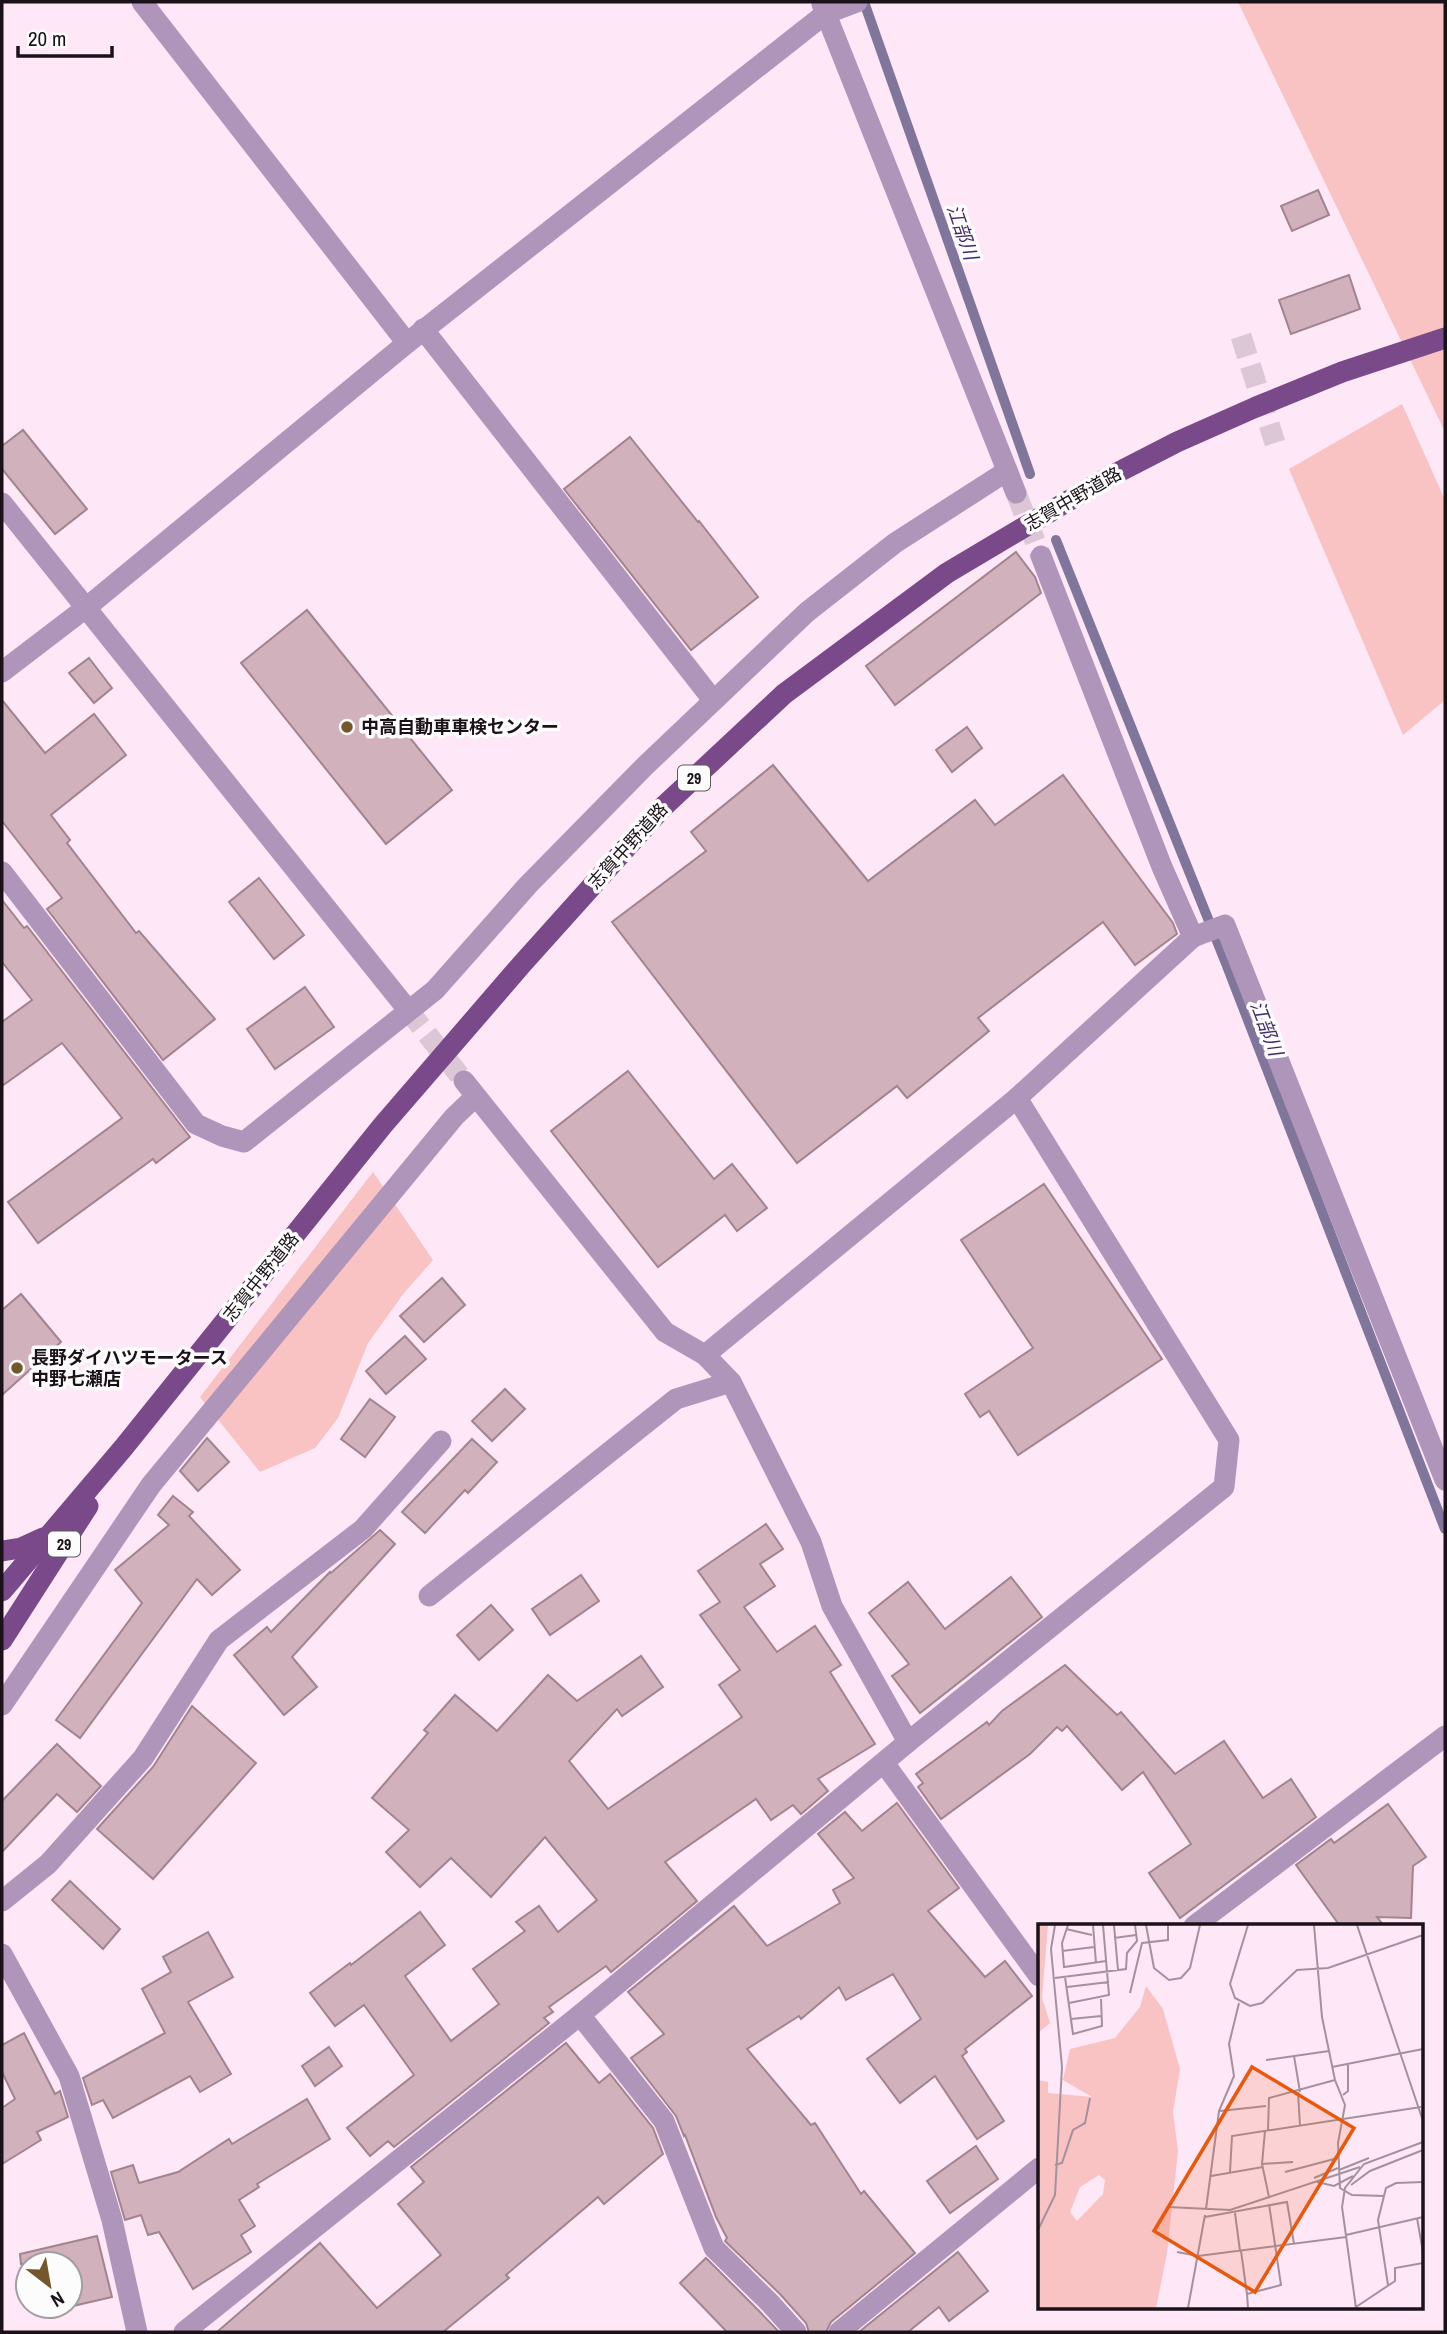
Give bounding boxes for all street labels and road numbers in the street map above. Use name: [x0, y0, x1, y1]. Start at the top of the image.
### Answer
street label: 志賀中野道路: [1020, 461, 1126, 536]
road number: 29: [678, 765, 710, 790]
street label: 志賀中野道路: [582, 797, 673, 894]
street label: 志賀中野道路: [217, 1227, 304, 1327]
road number: 29: [48, 1532, 80, 1556]

